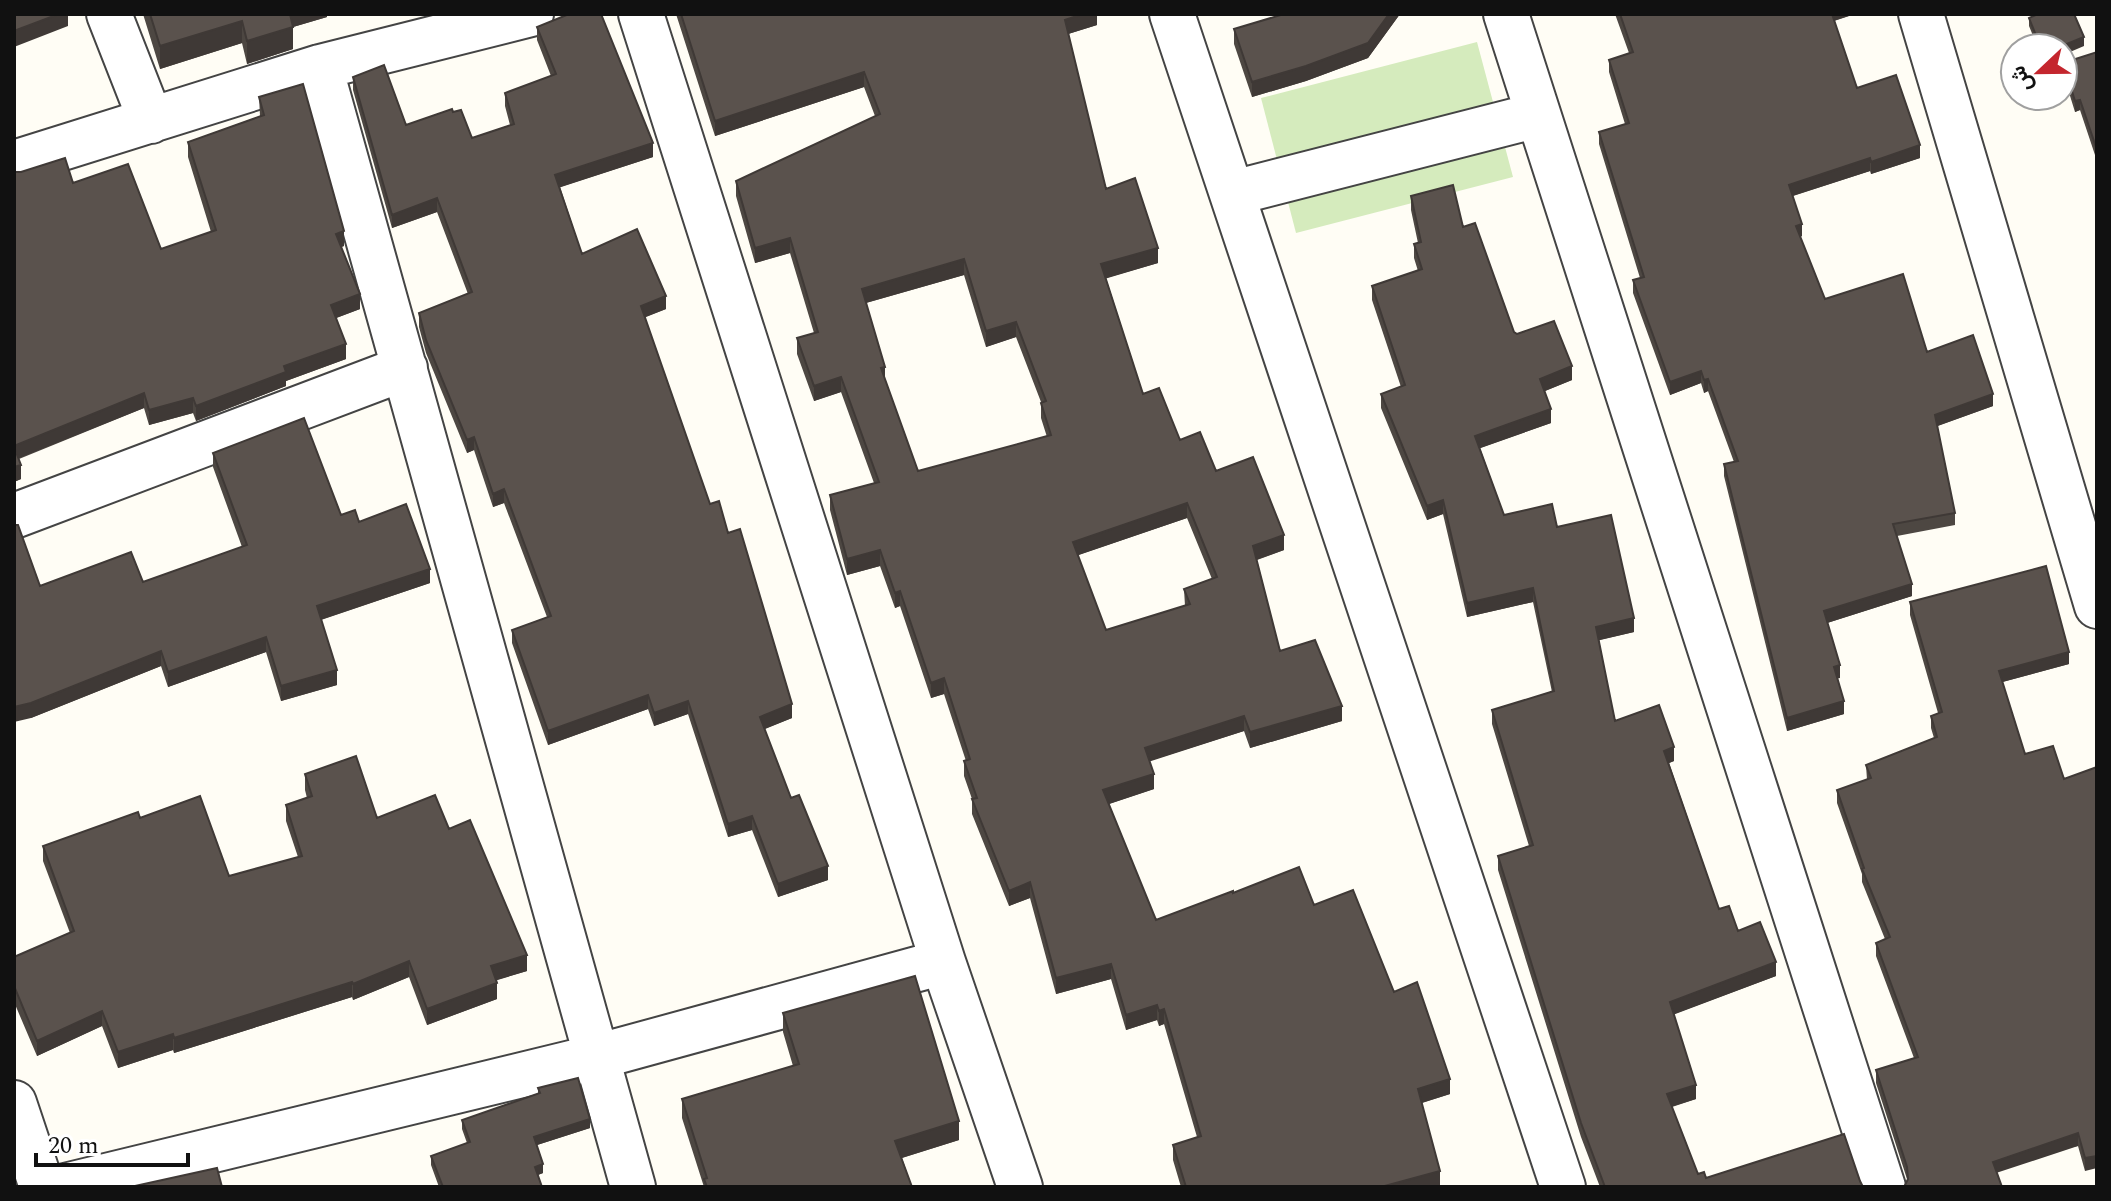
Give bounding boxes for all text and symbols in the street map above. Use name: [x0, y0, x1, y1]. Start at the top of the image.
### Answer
north arrow: [1999, 32, 2079, 112]
text: ش: [2002, 60, 2042, 97]
scale bar: [36, 1117, 188, 1167]
text: 20 m: [48, 1128, 99, 1164]

